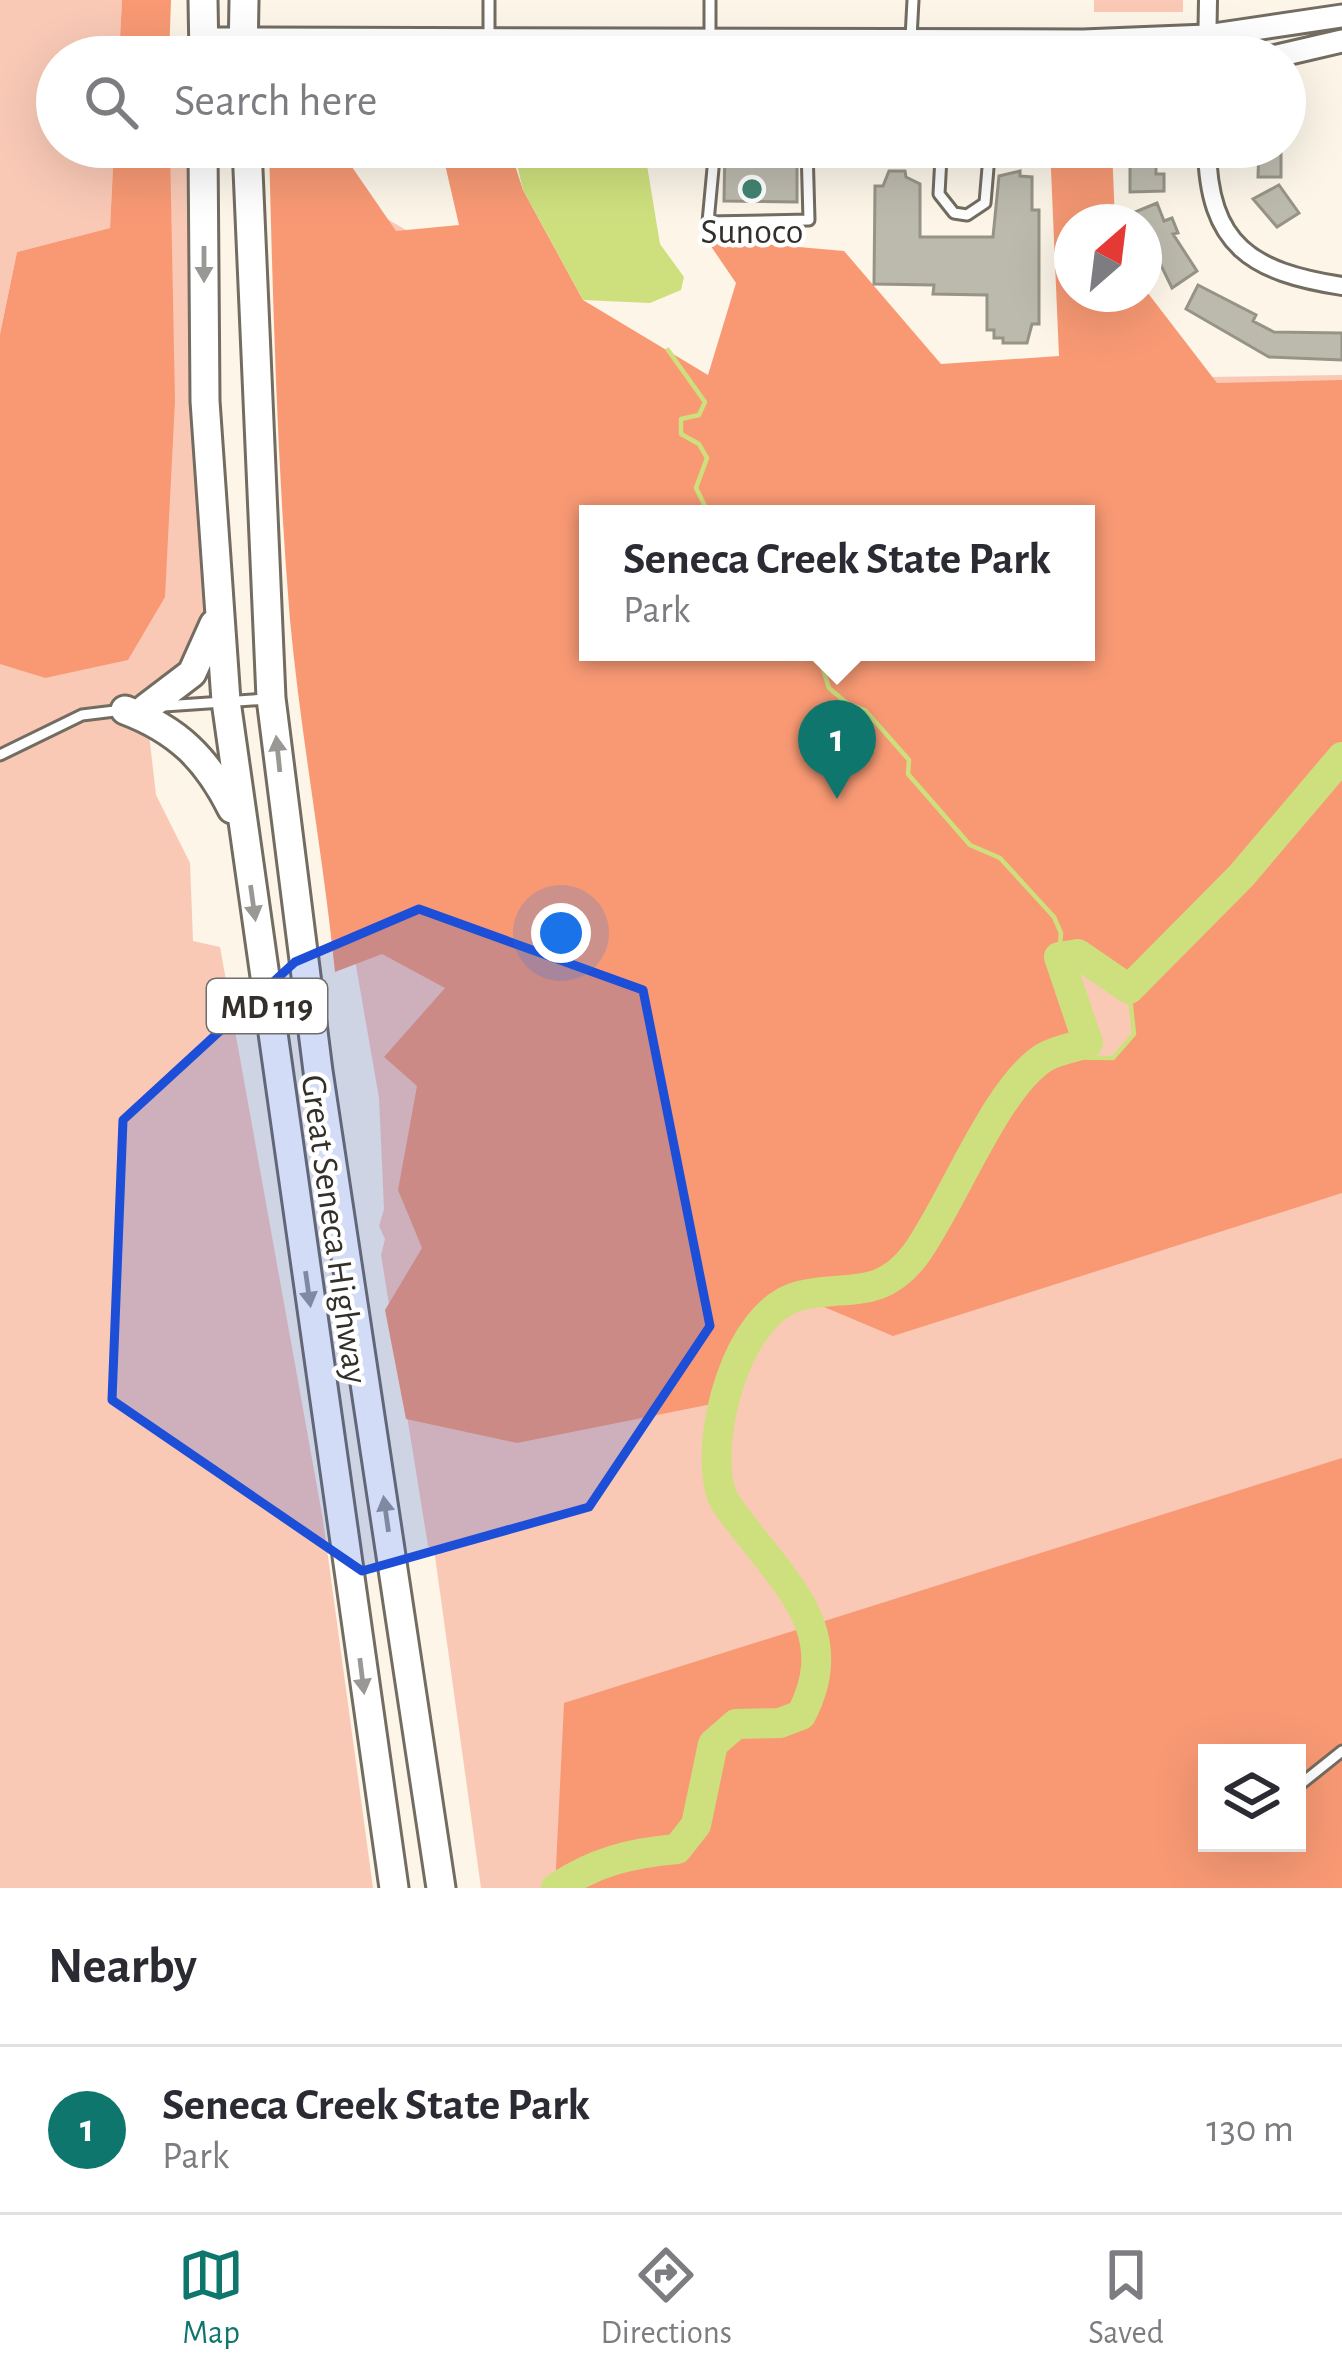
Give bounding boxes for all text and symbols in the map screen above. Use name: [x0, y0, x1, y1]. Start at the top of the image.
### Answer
search box: [36, 36, 1306, 168]
icon: search: [78, 69, 144, 135]
text: Search here: [174, 79, 377, 124]
marker: Sunoco: [739, 176, 765, 202]
north arrow: [1054, 204, 1162, 312]
place label: Sunoco: [701, 214, 803, 250]
one-way arrow: [194, 246, 214, 284]
popup: [579, 505, 1095, 661]
text: Seneca Creek State Park: [623, 537, 1051, 582]
text: Park: [623, 591, 690, 630]
pin: 1: [798, 700, 876, 799]
one-way arrow: [268, 734, 287, 772]
one-way arrow: [244, 885, 263, 923]
your location: [531, 903, 591, 963]
road number: MD 119: [207, 979, 327, 1033]
street label: Great Seneca Highway: [295, 1073, 374, 1386]
one-way arrow: [299, 1271, 318, 1309]
one-way arrow: [376, 1495, 395, 1532]
one-way arrow: [353, 1658, 372, 1695]
map controls: [1198, 1744, 1306, 1852]
button: layers: [1198, 1744, 1306, 1852]
text: Nearby: [48, 1941, 197, 1992]
text: Seneca Creek State Park: [162, 2083, 590, 2128]
text: 1: [80, 2110, 94, 2149]
text: 130 m: [1206, 2110, 1294, 2149]
text: Park: [162, 2137, 229, 2176]
tab: Map: [178, 2242, 244, 2354]
tab: Directions: [600, 2242, 732, 2354]
tab: Saved: [1088, 2242, 1164, 2354]

